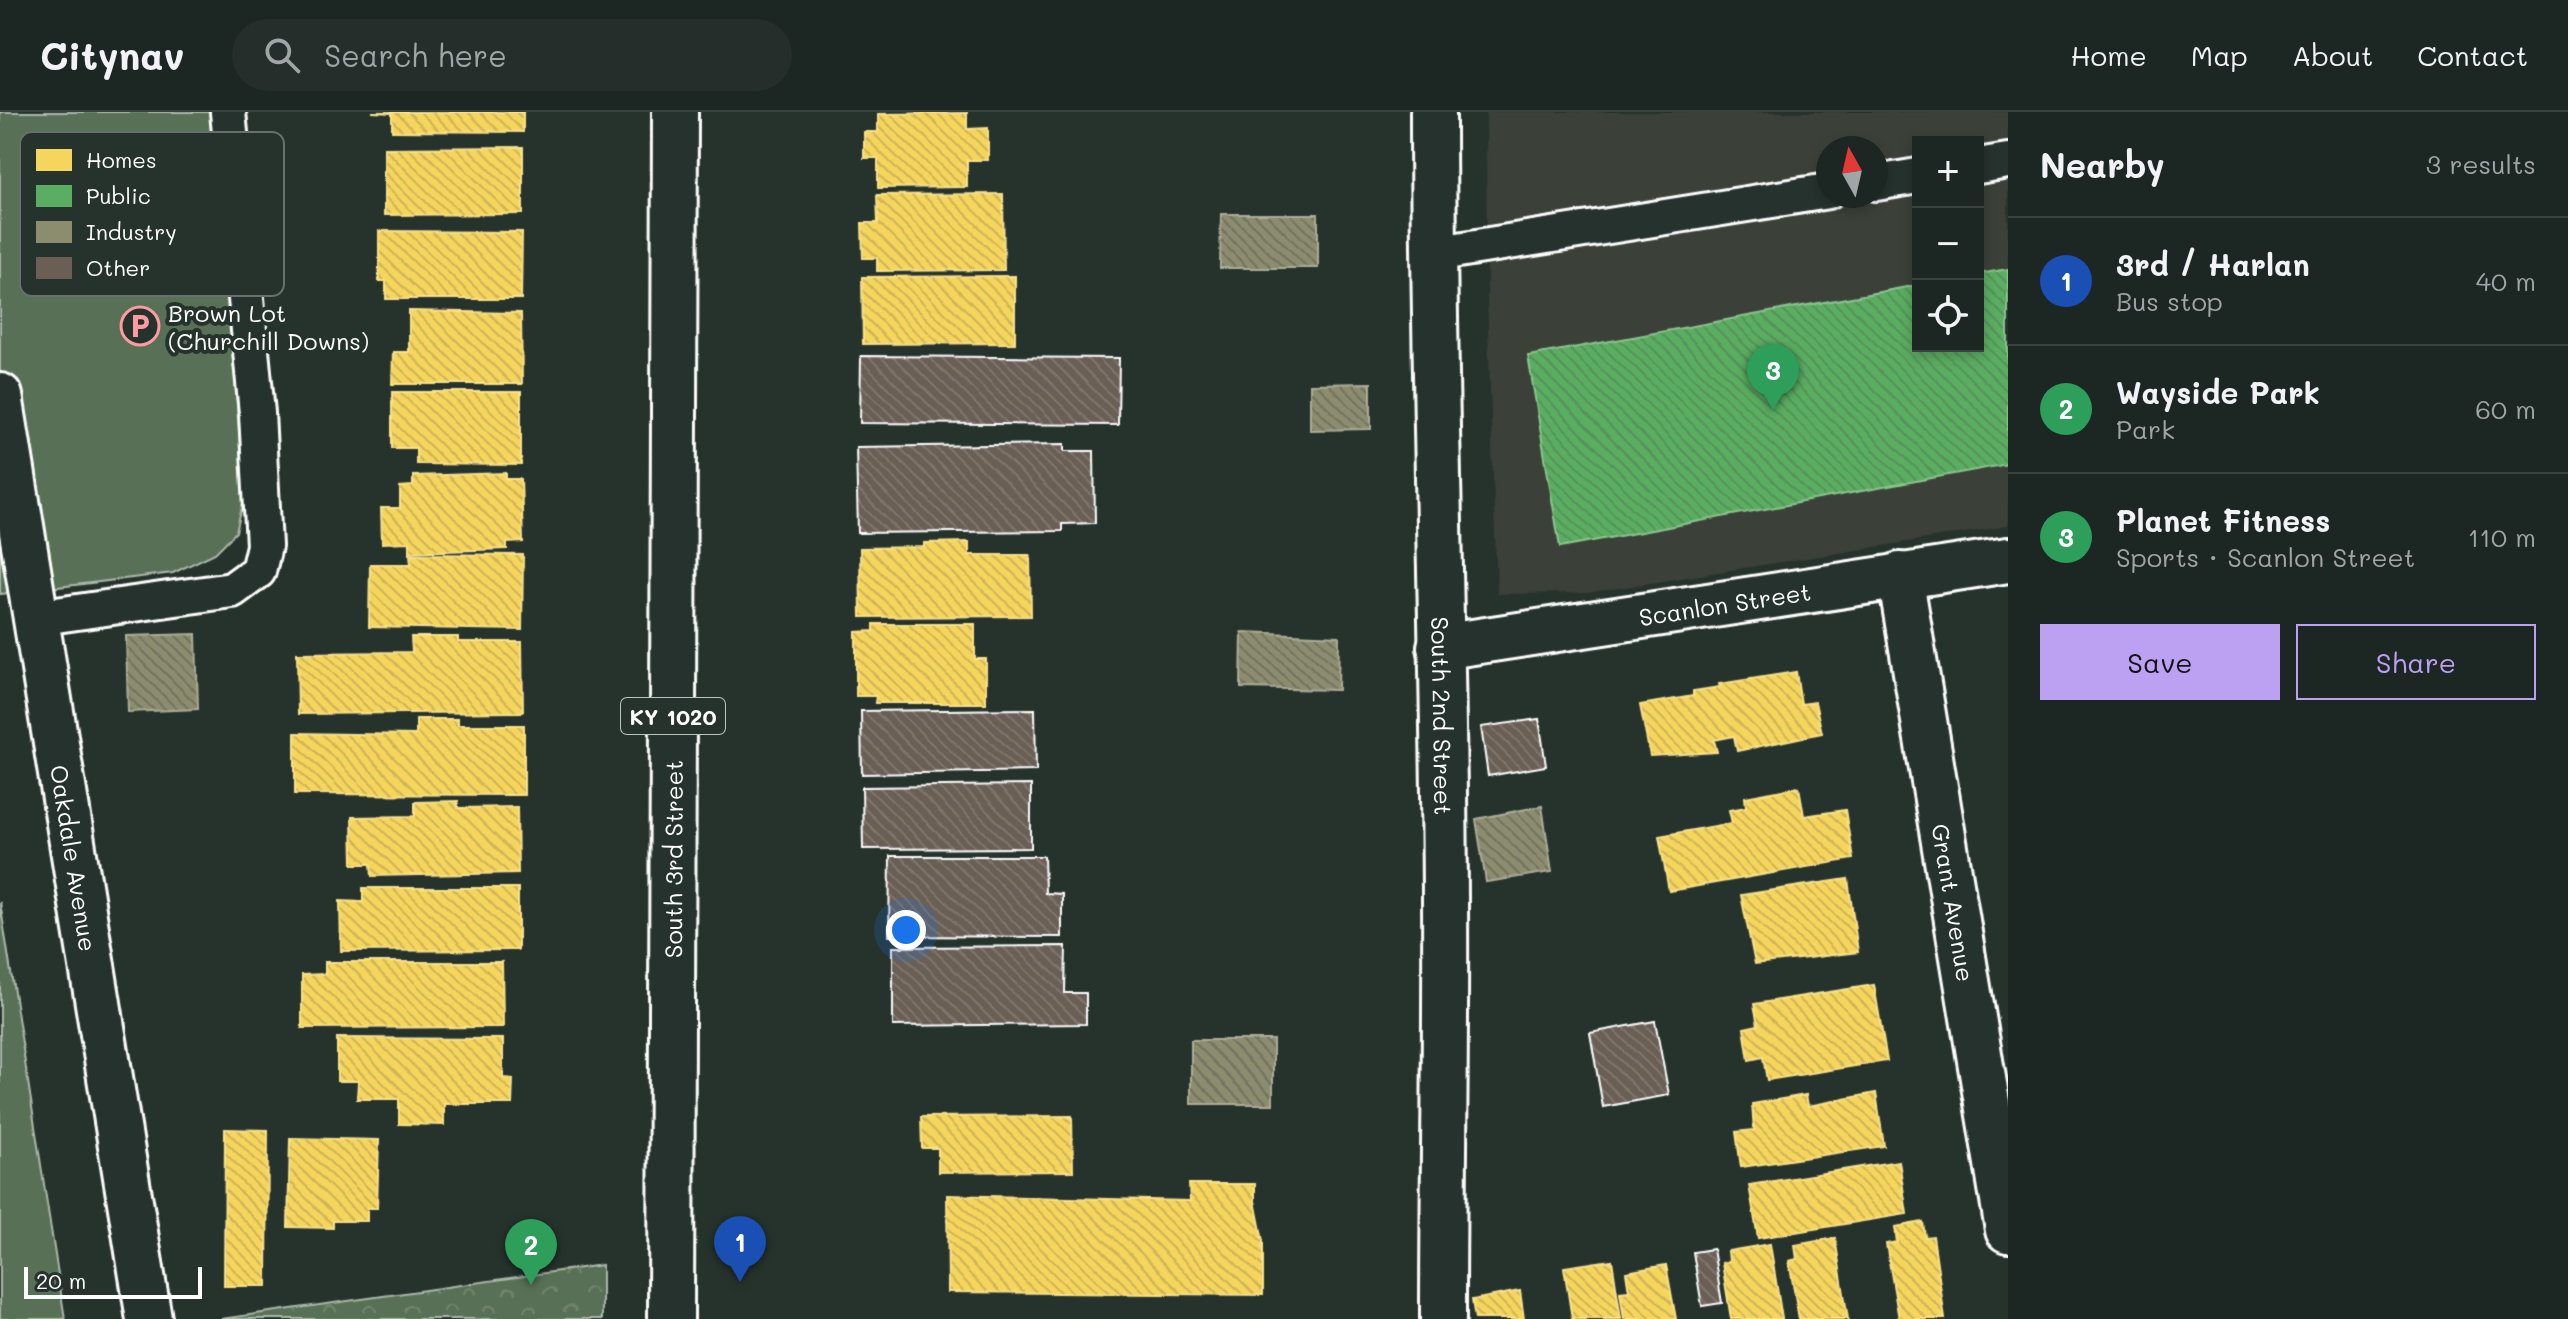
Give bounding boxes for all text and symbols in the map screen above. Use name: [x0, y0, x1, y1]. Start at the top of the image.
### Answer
search box: [232, 19, 792, 91]
text: Citynav: [40, 30, 184, 80]
icon: search: [260, 33, 304, 77]
text: Search here: [324, 35, 507, 75]
text: Home: [2071, 37, 2147, 73]
text: Map: [2191, 37, 2248, 73]
text: About: [2292, 37, 2373, 73]
text: Contact: [2417, 37, 2528, 73]
legend: [20, 132, 284, 296]
north arrow: [1816, 136, 1888, 208]
map controls: [1912, 136, 1984, 352]
button: +: [1912, 136, 1984, 208]
text: Nearby: [2040, 142, 2165, 187]
text: Homes: [86, 145, 157, 174]
text: 3 results: [2426, 147, 2536, 181]
text: Public: [86, 181, 151, 210]
button: −: [1912, 208, 1984, 280]
text: Industry: [86, 217, 177, 246]
text: 3rd / Harlan: [2116, 244, 2310, 284]
text: Other: [86, 253, 150, 282]
text: 1: [2060, 264, 2072, 298]
text: 40 m: [2476, 264, 2536, 298]
button: locate: [1912, 280, 1984, 352]
text: Bus stop: [2116, 284, 2223, 318]
place label: Brown Lot (Churchill Downs): [168, 297, 369, 356]
parking icon: Brown Lot (Churchill Downs): [119, 305, 161, 347]
pin: 3: [1747, 344, 1799, 410]
text: Wayside Park: [2116, 372, 2320, 412]
text: 2: [2059, 392, 2073, 426]
text: 60 m: [2475, 392, 2536, 426]
text: Park: [2116, 412, 2175, 446]
text: Planet Fitness: [2116, 500, 2330, 540]
text: 3: [2058, 520, 2074, 554]
text: 110 m: [2468, 520, 2536, 554]
text: Sports · Scanlon Street: [2116, 540, 2415, 574]
street label: Scanlon Street: [1637, 575, 1813, 632]
street label: South 2nd Street: [1426, 616, 1460, 815]
button: Save: [2040, 624, 2280, 700]
button: Share: [2296, 624, 2536, 700]
road number: KY 1020: [621, 698, 725, 734]
street label: South 3rd Street: [657, 760, 688, 958]
street label: Oakdale Avenue: [44, 762, 105, 954]
street label: Grant Avenue: [1926, 821, 1982, 984]
your location: [886, 910, 926, 950]
pin: 1: [714, 1216, 766, 1282]
pin: 2: [505, 1219, 557, 1285]
scale bar: [24, 1263, 202, 1299]
text: 20 m: [36, 1266, 86, 1295]

